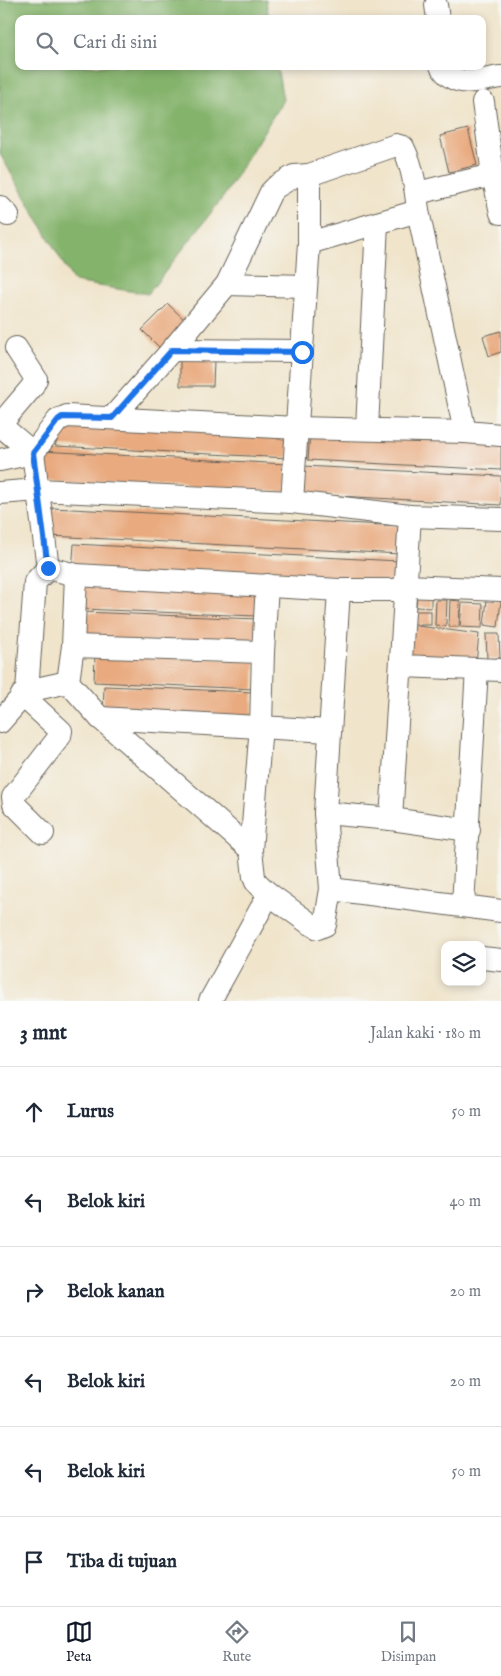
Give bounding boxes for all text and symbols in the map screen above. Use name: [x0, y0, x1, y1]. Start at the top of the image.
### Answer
search box: [15, 15, 486, 70]
icon: search: [33, 29, 61, 57]
text: Cari di sini: [73, 31, 157, 55]
route start: [291, 341, 314, 364]
route end: [37, 557, 60, 580]
map controls: [441, 941, 486, 986]
button: layers: [441, 941, 486, 986]
text: 3 mnt: [20, 1020, 67, 1047]
text: Jalan kaki · 180 m: [370, 1024, 481, 1044]
icon: ahead: [20, 1098, 48, 1126]
text: Lurus: [67, 1100, 114, 1124]
text: 50 m: [452, 1102, 481, 1122]
icon: left: [20, 1188, 48, 1216]
text: Belok kiri: [67, 1190, 145, 1214]
text: 40 m: [449, 1192, 481, 1212]
icon: right: [20, 1278, 48, 1306]
text: Belok kanan: [67, 1280, 165, 1304]
text: 20 m: [450, 1282, 481, 1302]
icon: left: [20, 1368, 48, 1396]
text: Belok kiri: [67, 1370, 145, 1394]
text: 20 m: [450, 1372, 481, 1392]
icon: left: [20, 1458, 48, 1486]
text: Belok kiri: [67, 1460, 145, 1484]
text: 50 m: [452, 1462, 481, 1482]
icon: arrive: [20, 1548, 48, 1576]
text: Tiba di tujuan: [67, 1550, 177, 1574]
tab: Peta: [65, 1618, 93, 1666]
tab: Rute: [222, 1618, 251, 1666]
tab: Disimpan: [381, 1618, 436, 1666]

